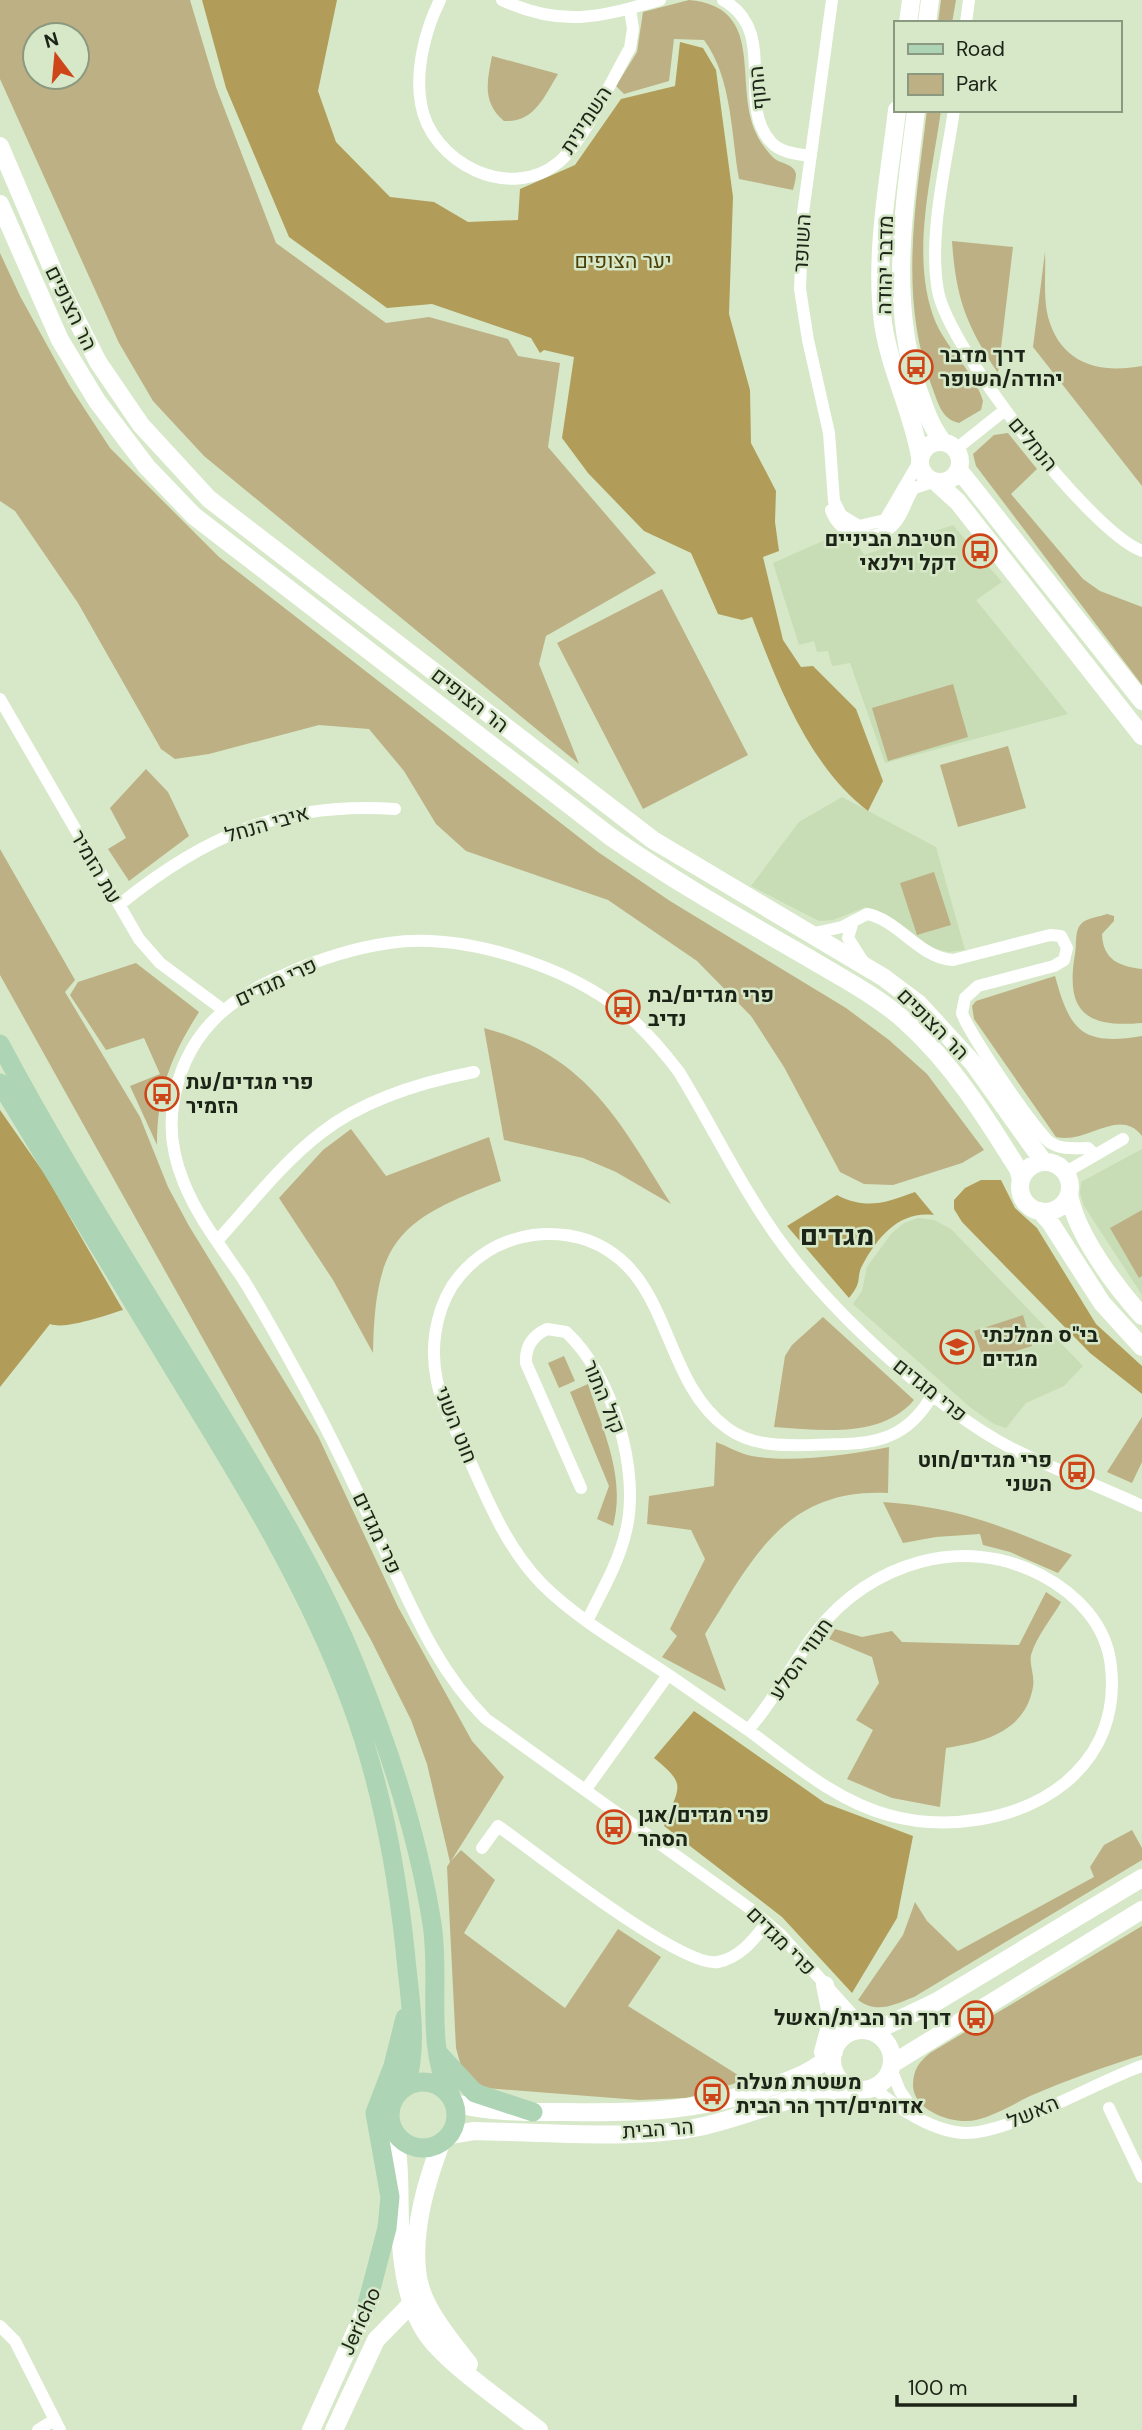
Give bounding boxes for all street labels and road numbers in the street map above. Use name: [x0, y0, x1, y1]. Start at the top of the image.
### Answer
street label: התוף: [742, 65, 774, 111]
street label: השמינית: [554, 81, 618, 159]
street label: השופר: [786, 213, 818, 273]
street label: מדבר יהודה: [870, 215, 900, 315]
street label: הר הצופים: [38, 261, 104, 355]
street label: הנחלים: [1002, 411, 1064, 477]
street label: הר הצופים: [425, 661, 515, 739]
street label: איבי הנחל: [222, 799, 312, 849]
street label: עת הזמיר: [64, 825, 128, 909]
street label: פרי מגדים: [230, 951, 322, 1013]
street label: הר הצופים: [891, 982, 975, 1066]
street label: פרי מגדים: [887, 1352, 973, 1428]
street label: קול התור: [576, 1356, 632, 1438]
street label: חוט השני: [428, 1382, 484, 1468]
street label: פרי מגדים: [346, 1487, 408, 1579]
street label: חגווי הסלע: [763, 1613, 839, 1705]
street label: פרי מגדים: [740, 1900, 822, 1982]
street label: האשל: [1003, 2089, 1063, 2135]
street label: הר הבית: [622, 2113, 694, 2145]
street label: Jericho: [333, 2283, 387, 2359]

